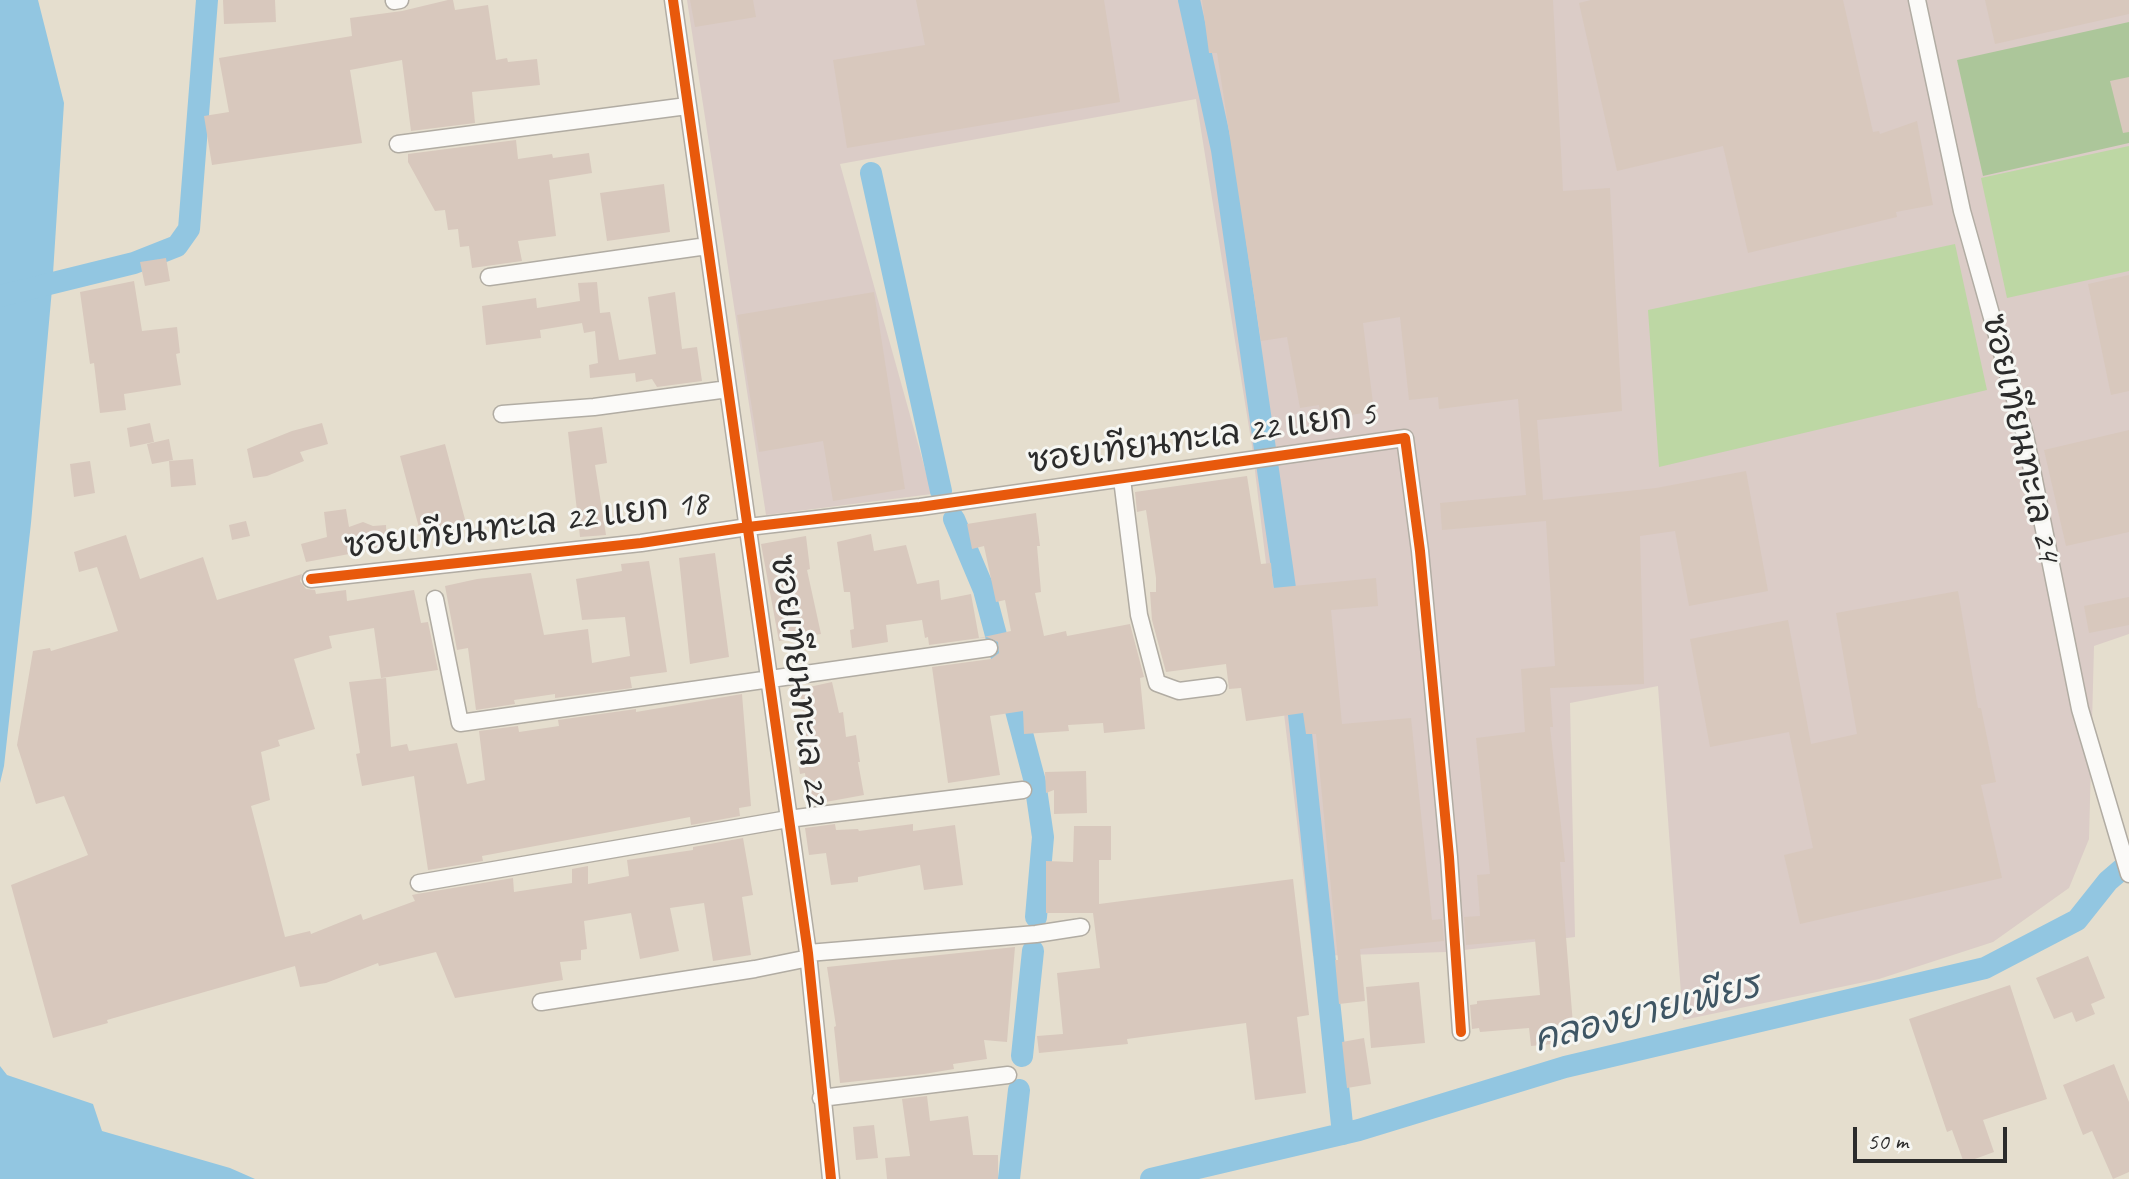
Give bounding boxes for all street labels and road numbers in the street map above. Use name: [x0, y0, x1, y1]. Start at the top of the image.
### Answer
street label: ซอยเทียนทะเล 24: [1972, 310, 2068, 566]
street label: ซอยเทียนทะเล 22 แยก 5: [1026, 394, 1378, 484]
street label: ซอยเทียนทะเล 22 แยก 18: [342, 483, 710, 569]
street label: ซอยเทียนทะเล 22: [760, 552, 836, 808]

